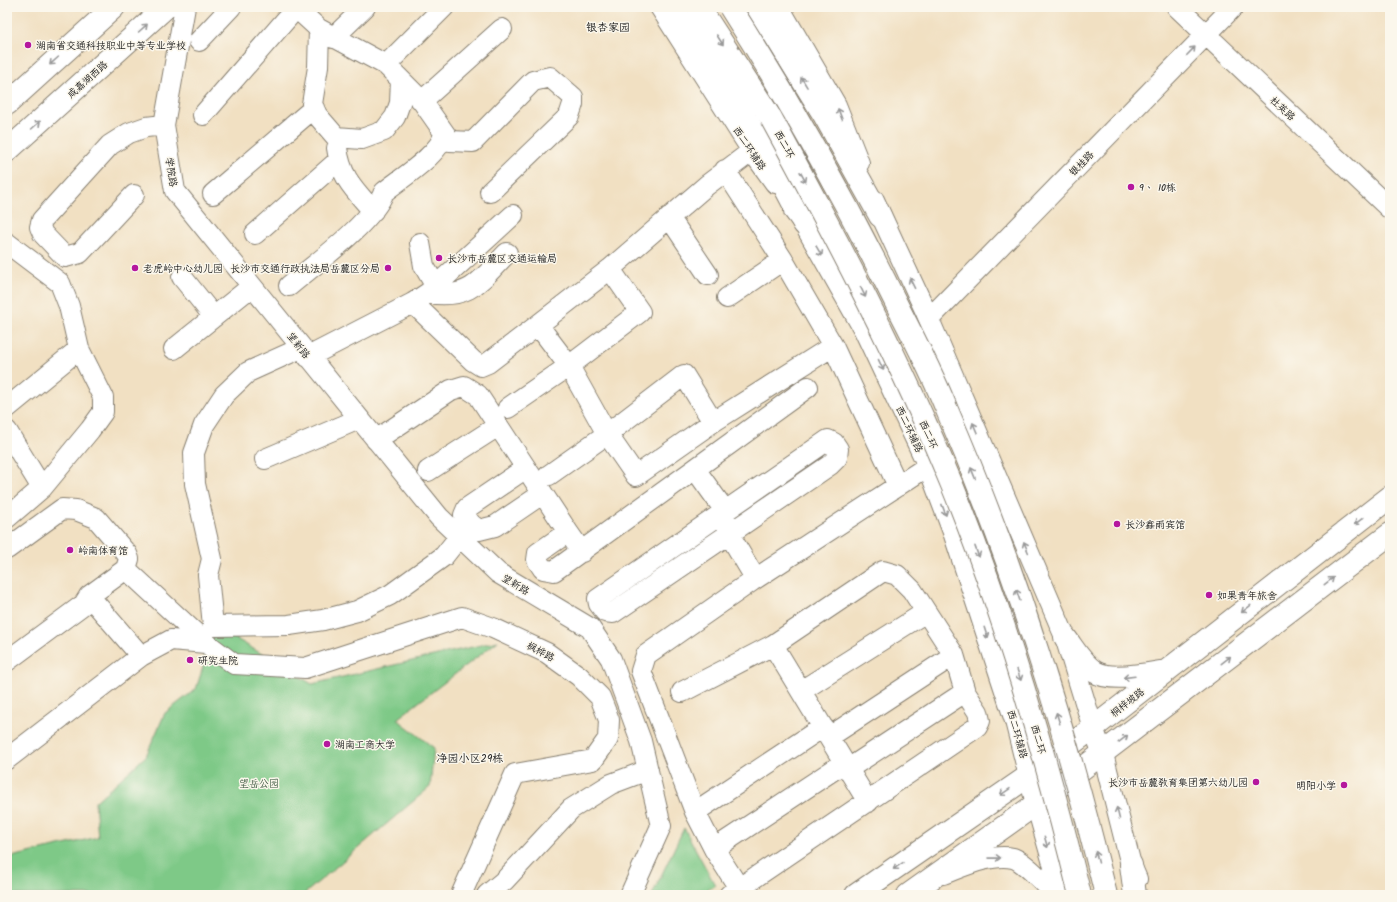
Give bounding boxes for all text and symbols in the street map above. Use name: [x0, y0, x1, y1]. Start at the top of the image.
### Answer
district label: 银杏家园: [586, 19, 630, 37]
one-way arrow: [137, 24, 147, 33]
one-way arrow: [716, 34, 724, 45]
place label: 湖南省交通科技职业中等专业学校: [36, 38, 186, 54]
marker: 湖南省交通科技职业中等专业学校: [23, 40, 33, 50]
one-way arrow: [1186, 46, 1195, 56]
one-way arrow: [49, 57, 59, 66]
street label: 咸嘉湖西路: [64, 57, 112, 102]
one-way arrow: [800, 77, 808, 88]
street label: 杜英路: [1266, 93, 1299, 125]
one-way arrow: [835, 108, 843, 120]
one-way arrow: [31, 120, 41, 129]
street label: 西二环辅路: [729, 123, 770, 174]
street label: 西二环: [770, 127, 798, 161]
street label: 银桂路: [1066, 147, 1098, 180]
street label: 学院路: [161, 156, 181, 188]
one-way arrow: [800, 171, 807, 183]
place label: 9、 10栋: [1139, 180, 1176, 196]
marker: 9、 10栋: [1126, 182, 1136, 192]
one-way arrow: [816, 245, 824, 257]
place label: 长沙市岳麓区交通运输局: [447, 251, 557, 267]
marker: 长沙市岳麓区交通运输局: [434, 253, 444, 263]
place label: 老虎岭中心幼儿园: [143, 261, 223, 277]
place label: 长沙市交通行政执法局岳麓区分局: [230, 261, 380, 277]
marker: 老虎岭中心幼儿园: [130, 263, 140, 273]
marker: 长沙市交通行政执法局岳麓区分局: [383, 263, 393, 273]
one-way arrow: [908, 277, 916, 289]
one-way arrow: [860, 286, 867, 298]
street label: 望新路: [283, 329, 314, 362]
one-way arrow: [878, 359, 885, 371]
street label: 西二环辅路: [891, 403, 927, 455]
street label: 西二环: [915, 417, 941, 451]
one-way arrow: [971, 422, 979, 434]
one-way arrow: [969, 467, 977, 479]
one-way arrow: [941, 503, 948, 516]
one-way arrow: [1354, 516, 1365, 525]
place label: 长沙鑫雨宾馆: [1125, 517, 1185, 533]
marker: 长沙鑫雨宾馆: [1112, 519, 1122, 529]
one-way arrow: [1022, 542, 1030, 554]
place label: 岭南体育馆: [78, 543, 128, 559]
marker: 岭南体育馆: [65, 545, 75, 555]
one-way arrow: [973, 546, 981, 558]
street label: 望新路: [499, 570, 532, 599]
one-way arrow: [1323, 576, 1334, 585]
place label: 如果青年旅舍: [1217, 588, 1277, 604]
one-way arrow: [1014, 589, 1021, 602]
marker: 如果青年旅舍: [1204, 590, 1214, 600]
one-way arrow: [1240, 605, 1251, 614]
one-way arrow: [983, 626, 990, 639]
street label: 枫桦路: [524, 638, 558, 666]
place label: 研究生院: [198, 653, 238, 669]
marker: 研究生院: [185, 655, 195, 665]
one-way arrow: [1220, 655, 1231, 664]
one-way arrow: [1016, 668, 1023, 681]
one-way arrow: [1122, 673, 1135, 680]
street label: 桐梓坡路: [1107, 684, 1148, 721]
street label: 西二环辅路: [1002, 708, 1032, 761]
one-way arrow: [1054, 712, 1061, 725]
street label: 西二环: [1026, 723, 1050, 756]
one-way arrow: [1117, 735, 1128, 743]
place label: 湖南工商大学: [335, 737, 395, 753]
marker: 湖南工商大学: [322, 739, 332, 749]
district label: 净园小区29栋: [437, 750, 503, 768]
place label: 长沙市岳麓教育集团第六幼儿园: [1108, 775, 1248, 791]
park label: 望岳公园: [239, 776, 279, 792]
marker: 长沙市岳麓教育集团第六幼儿园: [1251, 777, 1261, 787]
place label: 明阳小学: [1296, 778, 1336, 794]
marker: 明阳小学: [1339, 780, 1349, 790]
one-way arrow: [1000, 788, 1011, 796]
one-way arrow: [1114, 807, 1121, 820]
one-way arrow: [1043, 835, 1050, 848]
one-way arrow: [1093, 851, 1100, 864]
one-way arrow: [988, 855, 1001, 862]
one-way arrow: [893, 862, 904, 870]

